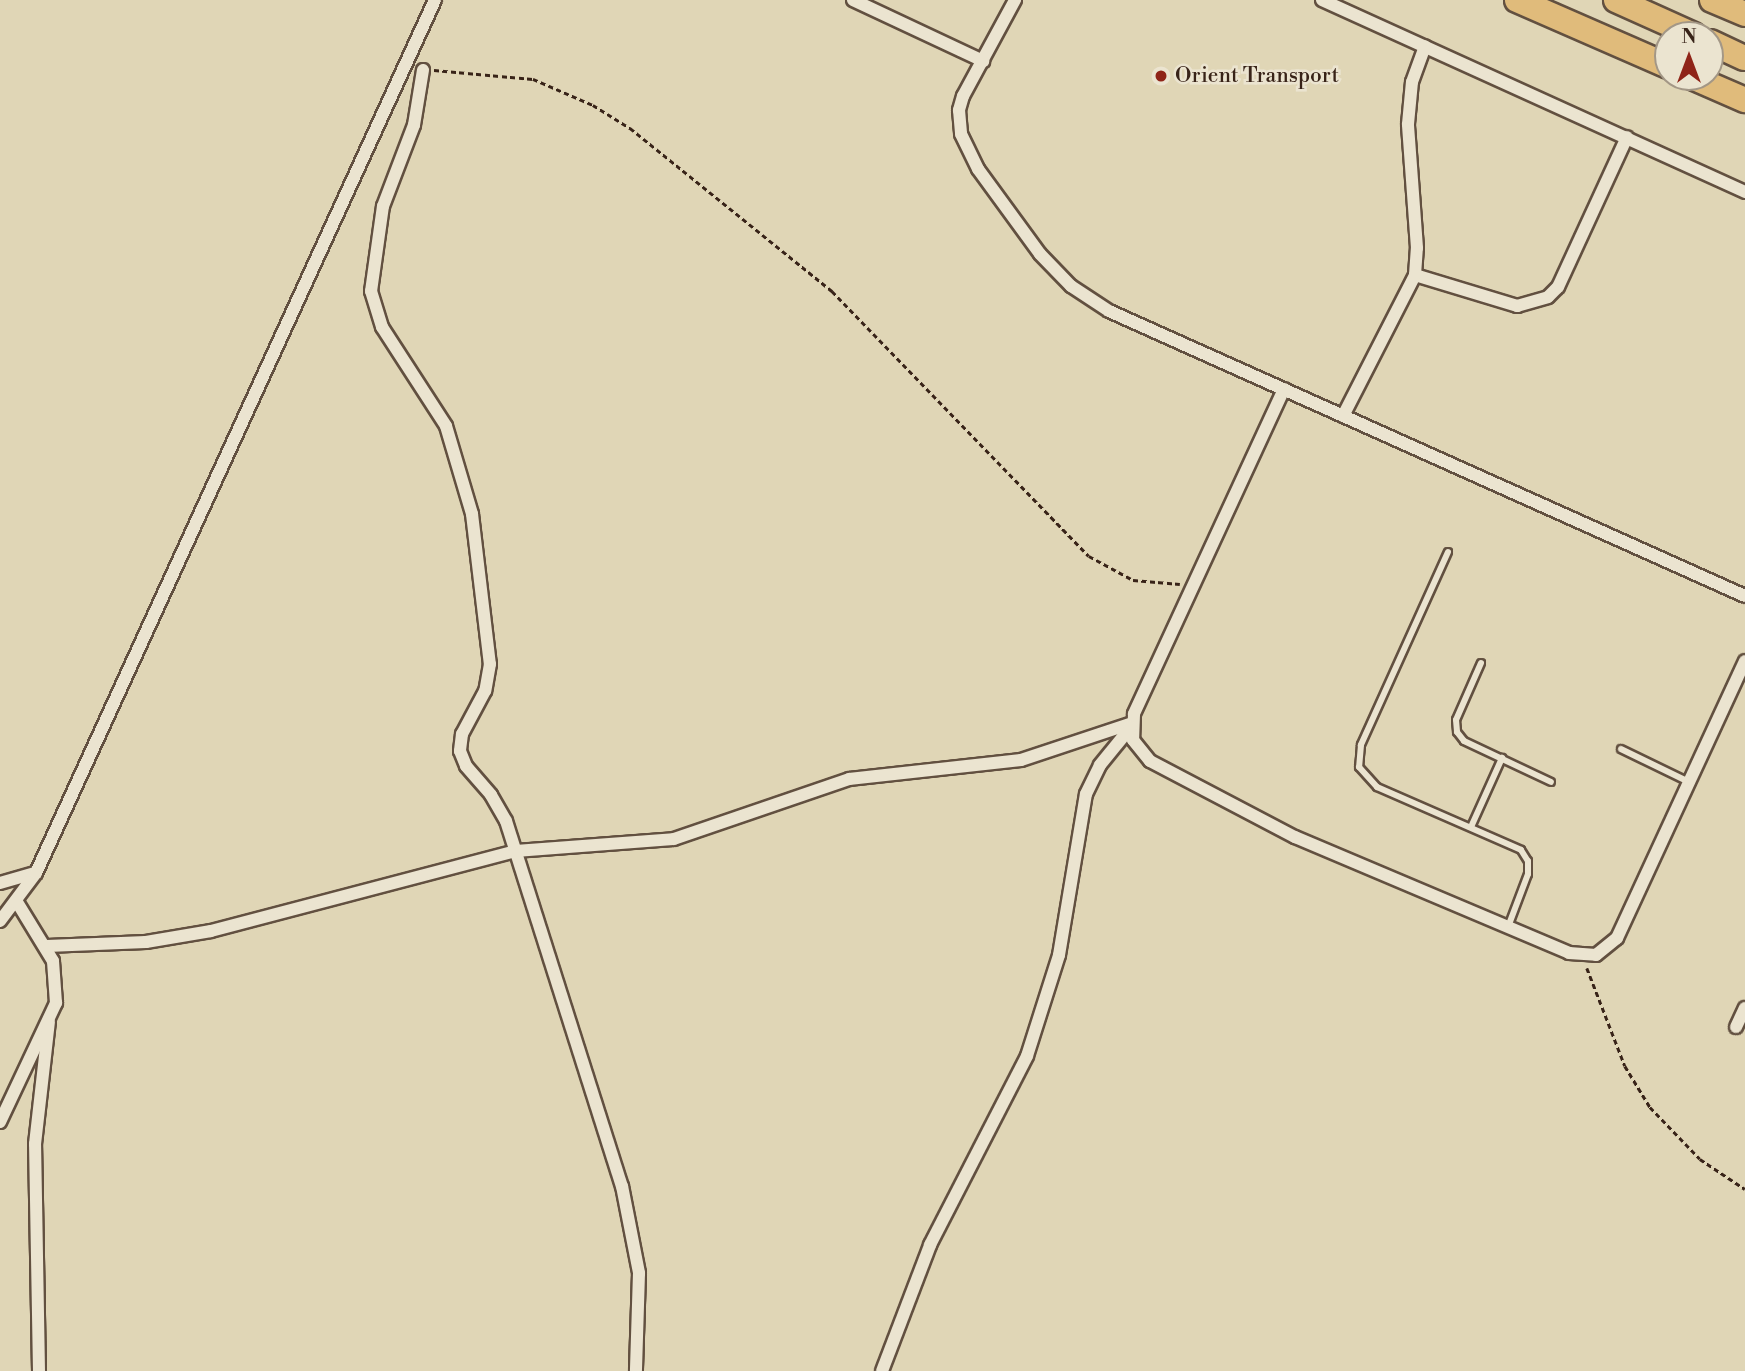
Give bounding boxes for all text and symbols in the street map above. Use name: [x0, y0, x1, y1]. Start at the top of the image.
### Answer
north arrow: [1654, 21, 1724, 91]
text: N: [1681, 25, 1697, 49]
place label: Orient Transport: [1175, 63, 1339, 89]
marker: Orient Transport: [1153, 68, 1169, 84]

